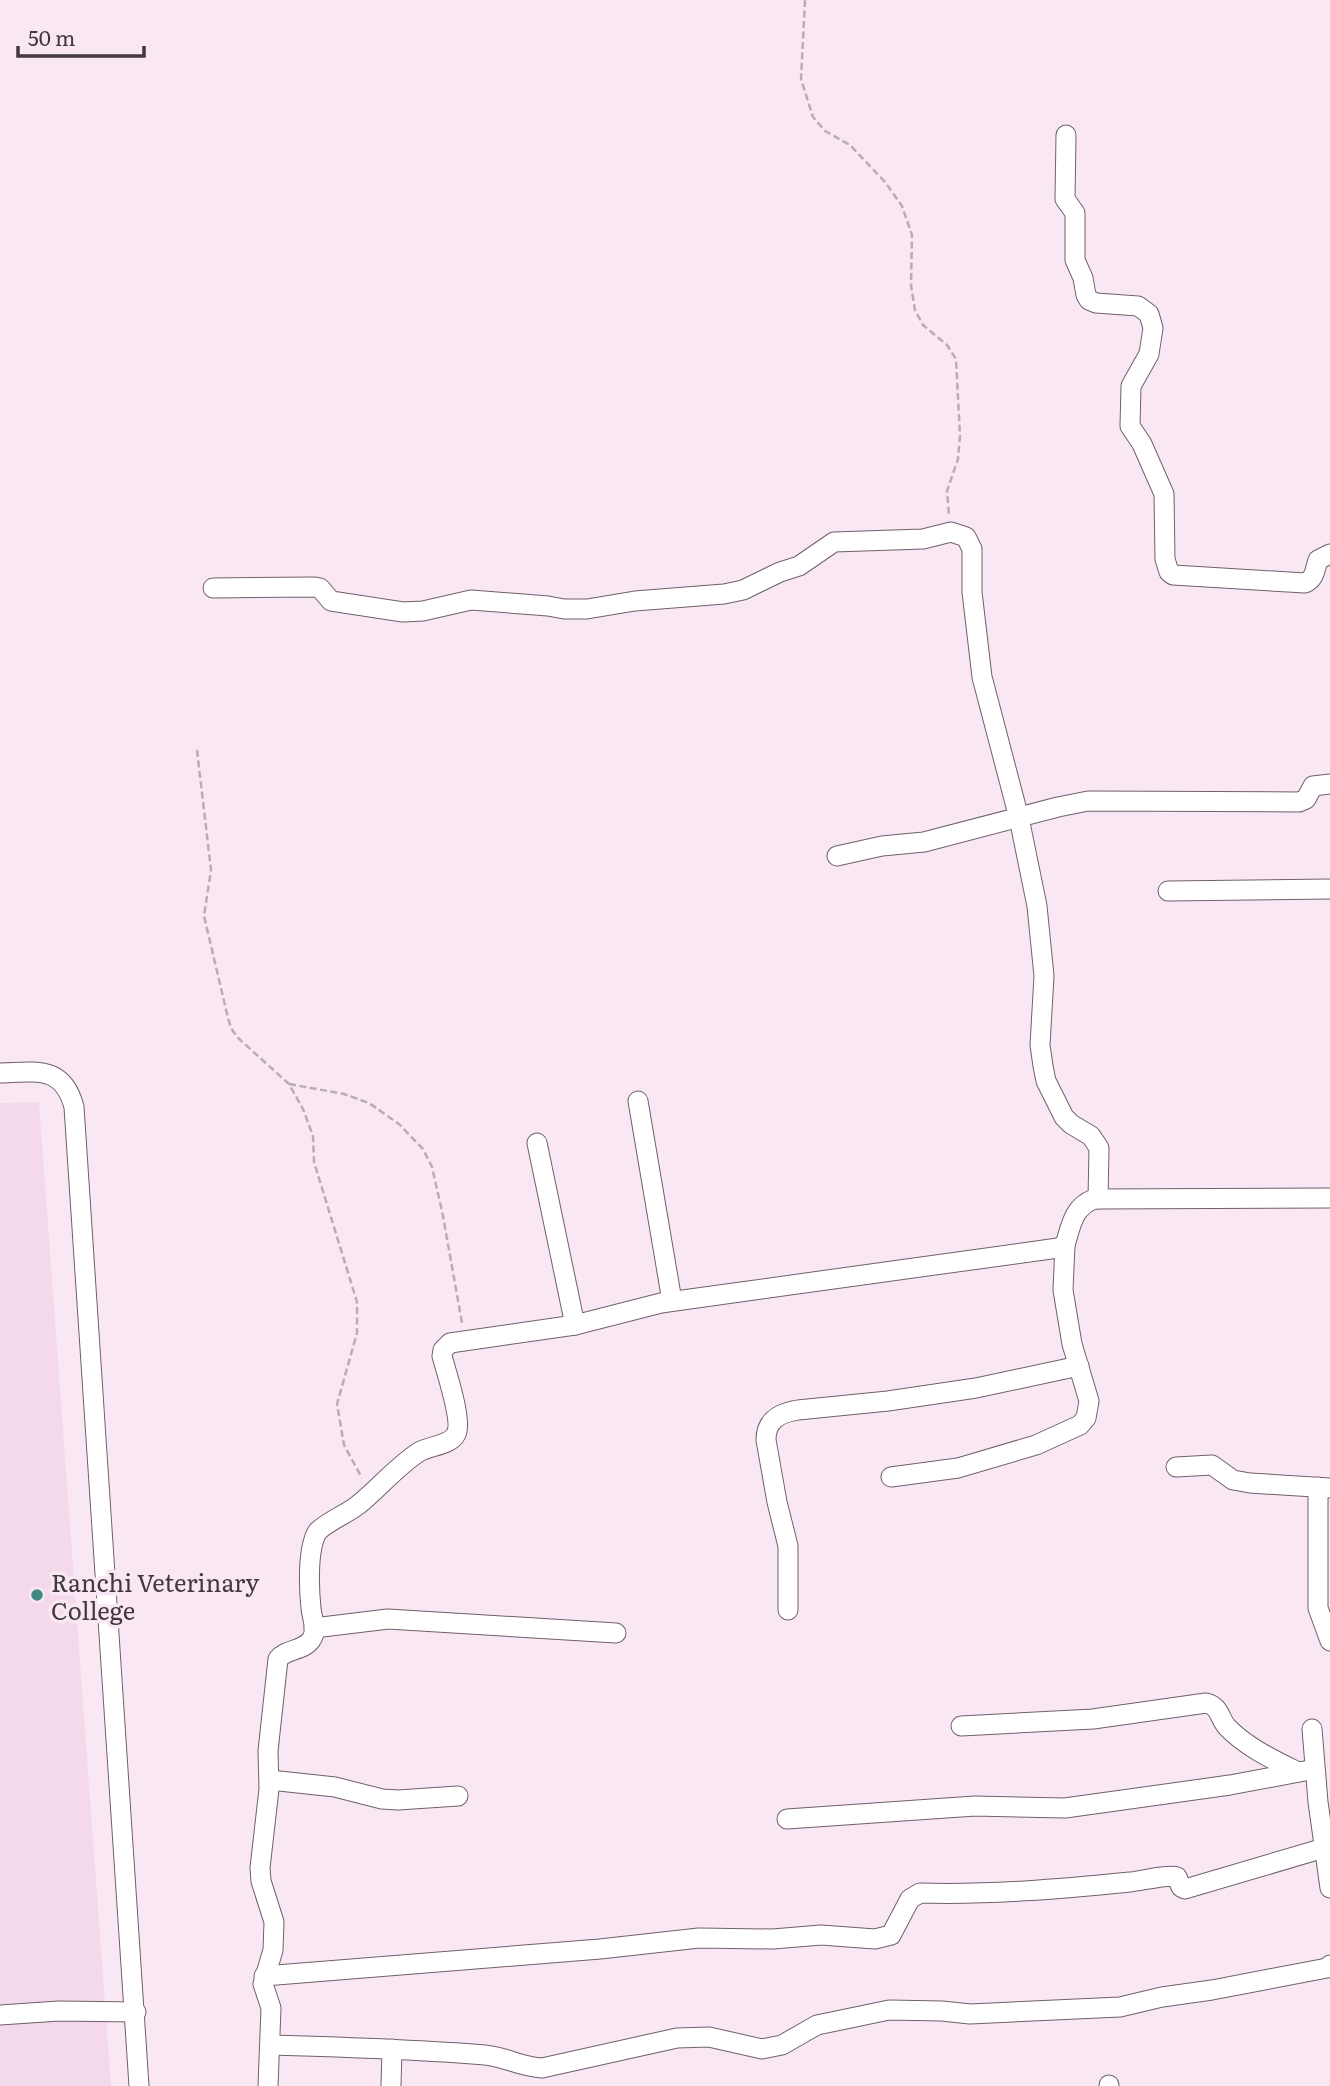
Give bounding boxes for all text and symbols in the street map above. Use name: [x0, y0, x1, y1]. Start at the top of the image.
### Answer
scale bar: [18, 14, 144, 58]
text: 50 m: [28, 21, 75, 52]
place label: Ranchi Veterinary College: [51, 1564, 259, 1627]
marker: Ranchi Veterinary College: [29, 1587, 45, 1603]

